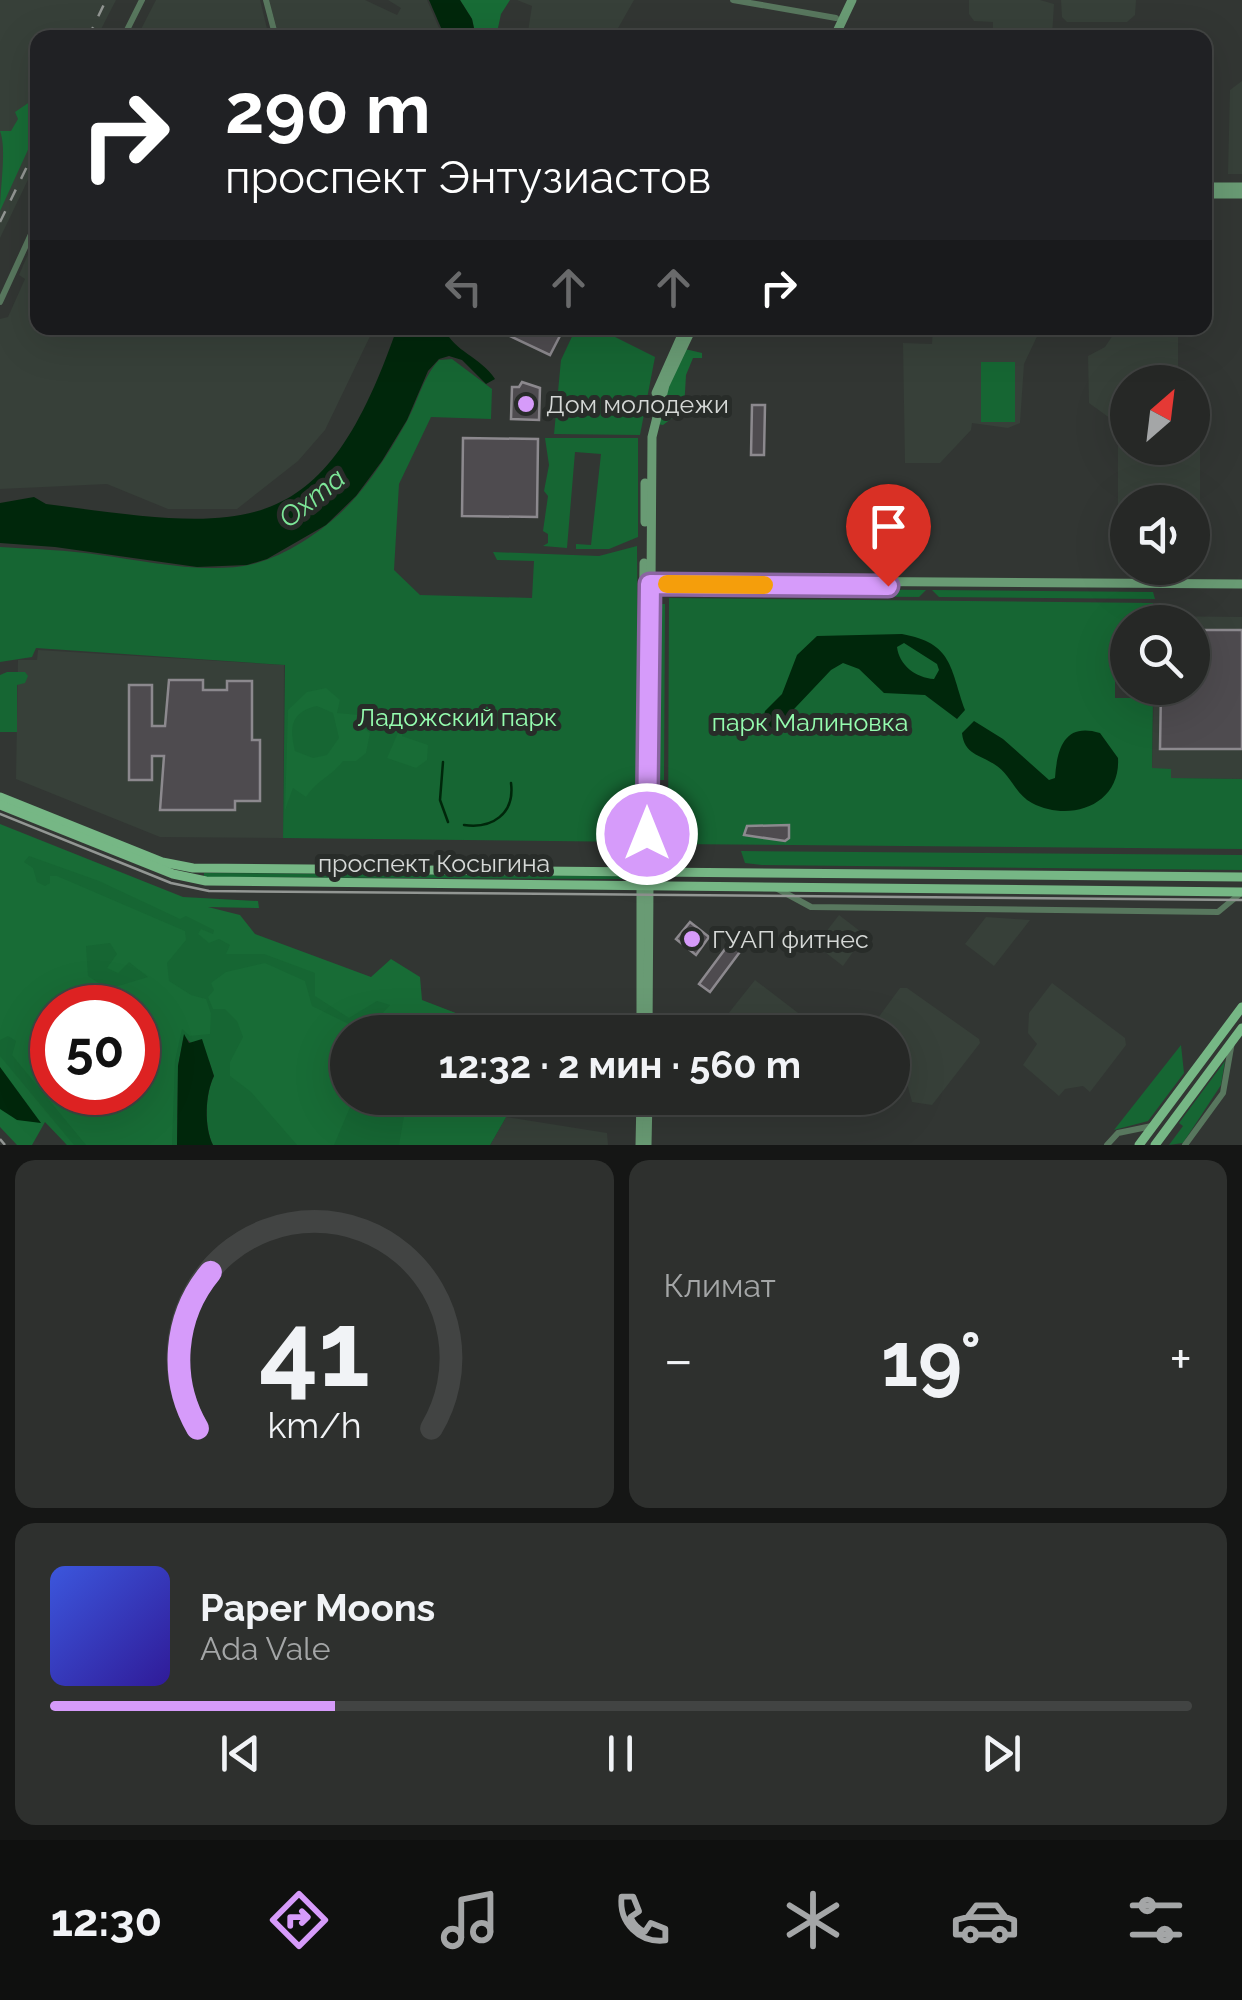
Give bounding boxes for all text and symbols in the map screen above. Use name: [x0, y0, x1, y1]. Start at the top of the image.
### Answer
text: 290 m: [225, 67, 431, 149]
icon: right: [60, 70, 190, 200]
text: проспект Энтузиастов: [225, 151, 711, 204]
icon: left: [436, 260, 491, 315]
icon: ahead: [541, 260, 596, 315]
icon: ahead: [646, 260, 701, 315]
icon: right: [751, 260, 806, 315]
north arrow: [1110, 365, 1210, 465]
map controls: [1110, 365, 1210, 705]
place label: Дом молодежи: [546, 389, 729, 419]
marker: Дом молодежи: [515, 393, 537, 415]
water label: Охта: [272, 461, 352, 535]
pin: [846, 484, 931, 587]
button: sound: [1110, 485, 1210, 585]
icon: arrive: [861, 499, 916, 554]
button: search: [1110, 605, 1210, 705]
park label: Ладожский парк: [357, 702, 557, 732]
park label: парк Малиновка: [712, 707, 908, 737]
position arrow: [595, 782, 699, 886]
street label: проспект Косыгина: [318, 848, 550, 878]
place label: ГУАП фитнес: [712, 924, 869, 954]
marker: ГУАП фитнес: [681, 928, 703, 950]
speed limit sign: 50: [30, 985, 160, 1115]
text: 12:32 · 2 мин · 560 m: [439, 1042, 801, 1087]
text: Климат: [664, 1267, 776, 1304]
text: 41: [259, 1288, 370, 1410]
text: 19°: [881, 1315, 981, 1404]
text: −: [664, 1327, 693, 1392]
text: +: [1169, 1327, 1192, 1392]
text: km/h: [267, 1404, 361, 1446]
text: Paper Moons: [200, 1585, 435, 1630]
text: Ada Vale: [200, 1630, 331, 1667]
icon: previous: [213, 1726, 268, 1781]
icon: pause: [593, 1726, 648, 1781]
icon: next: [974, 1726, 1029, 1781]
icon: directions: [264, 1885, 334, 1955]
icon: music: [435, 1885, 505, 1955]
icon: phone: [607, 1885, 677, 1955]
icon: climate: [778, 1885, 848, 1955]
icon: car: [950, 1885, 1020, 1955]
icon: filters: [1121, 1885, 1191, 1955]
text: 12:30: [51, 1894, 162, 1947]

